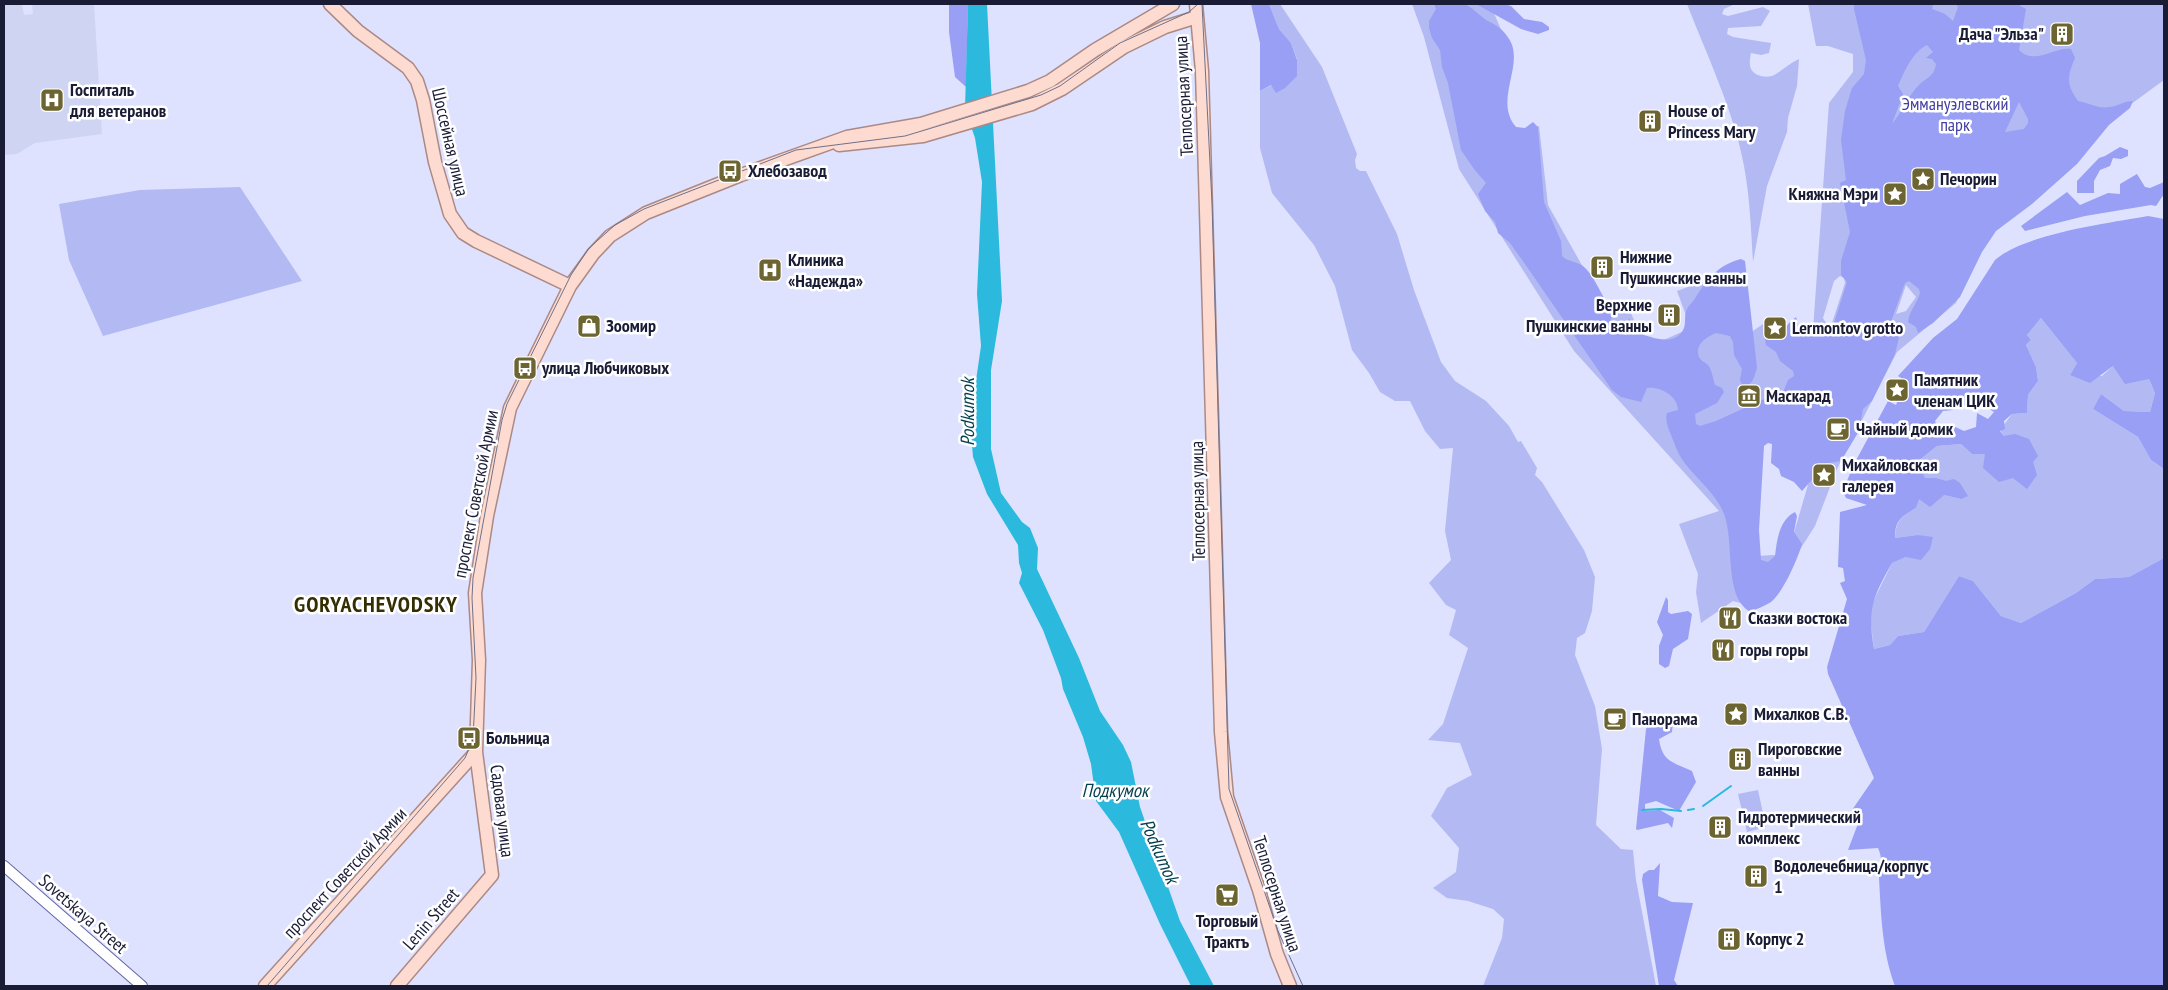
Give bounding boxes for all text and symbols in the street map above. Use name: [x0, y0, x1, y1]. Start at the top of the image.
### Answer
building icon: Дача "Эльза": [2049, 21, 2075, 47]
place label: Дача "Эльза": [1959, 22, 2044, 45]
street label: Теплосерная улица: [1169, 35, 1198, 157]
place label: Госпиталь для ветеранов: [69, 78, 167, 122]
street label: Шоссейная улица: [427, 85, 474, 198]
hospital icon: Госпиталь для ветеранов: [39, 87, 65, 113]
park label: Эммануэлевский парк: [1902, 92, 2008, 136]
place label: House of Princess Mary: [1668, 99, 1756, 143]
building icon: House of Princess Mary: [1637, 108, 1663, 134]
bus stop icon: Хлебозавод: [717, 158, 743, 184]
place label: Хлебозавод: [748, 159, 827, 182]
place icon: Печорин: [1910, 166, 1936, 192]
place label: Печорин: [1940, 167, 1997, 190]
place icon: Княжна Мэри: [1882, 181, 1908, 207]
place label: Княжна Мэри: [1789, 182, 1878, 205]
place label: Нижние Пушкинские ванны: [1620, 245, 1746, 289]
place label: Клиника «Надежда»: [788, 248, 863, 292]
building icon: Нижние Пушкинские ванны: [1589, 254, 1615, 280]
hospital icon: Клиника «Надежда»: [757, 257, 783, 283]
place label: Верхние Пушкинские ванны: [1526, 293, 1652, 337]
building icon: Верхние Пушкинские ванны: [1656, 302, 1682, 328]
shop icon: Зоомир: [576, 313, 602, 339]
place label: Зоомир: [606, 314, 656, 337]
place icon: Lermontov grotto: [1762, 315, 1788, 341]
place label: Lermontov grotto: [1792, 316, 1903, 339]
bus stop icon: улица Любчиковых: [512, 355, 538, 381]
place label: улица Любчиковых: [541, 356, 669, 379]
place label: Памятник членам ЦИК: [1914, 368, 1996, 412]
water label: Podkumok: [955, 375, 979, 446]
place icon: Памятник членам ЦИК: [1884, 377, 1910, 403]
museum icon: Маскарад: [1736, 383, 1762, 409]
place label: Маскарад: [1766, 384, 1831, 407]
street label: проспект Советской Армии: [448, 408, 503, 580]
cafe icon: Чайный домик: [1825, 416, 1851, 442]
place label: Чайный домик: [1856, 417, 1954, 440]
street label: Теплосерная улица: [1185, 441, 1210, 561]
place label: Михайловская галерея: [1842, 453, 1938, 497]
place icon: Михайловская галерея: [1811, 462, 1837, 488]
district label: GORYACHEVODSKY: [294, 590, 458, 618]
restaurant icon: Сказки востока: [1717, 605, 1743, 631]
place label: Сказки востока: [1748, 606, 1847, 629]
restaurant icon: горы горы: [1710, 637, 1736, 663]
place label: горы горы: [1740, 638, 1808, 661]
place icon: Михалков С.В.: [1723, 701, 1749, 727]
place label: Михалков С.В.: [1754, 702, 1848, 725]
cafe icon: Панорама: [1602, 706, 1628, 732]
place label: Панорама: [1632, 707, 1698, 730]
bus stop icon: Больница: [456, 725, 482, 751]
place label: Больница: [486, 726, 550, 749]
place label: Пироговские ванны: [1758, 737, 1842, 781]
building icon: Пироговские ванны: [1727, 746, 1753, 772]
street label: Садовая улица: [485, 763, 520, 859]
water label: Подкумок: [1082, 778, 1151, 802]
street label: проспект Советской Армии: [278, 802, 411, 943]
place label: Гидротермический комплекс: [1738, 805, 1861, 849]
building icon: Гидротермический комплекс: [1707, 814, 1733, 840]
water label: Podkumok: [1135, 815, 1186, 889]
street label: Теплосерная улица: [1248, 833, 1307, 955]
place label: Водолечебница/корпус 1: [1774, 854, 1930, 898]
building icon: Водолечебница/корпус 1: [1743, 863, 1769, 889]
street label: Sovetskaya Street: [34, 869, 132, 958]
supermarket icon: Торговый Трактъ: [1214, 882, 1240, 908]
street label: Lenin Street: [397, 883, 464, 954]
place label: Торговый Трактъ: [1196, 909, 1258, 953]
building icon: Корпус 2: [1716, 926, 1742, 952]
place label: Корпус 2: [1746, 927, 1804, 950]

